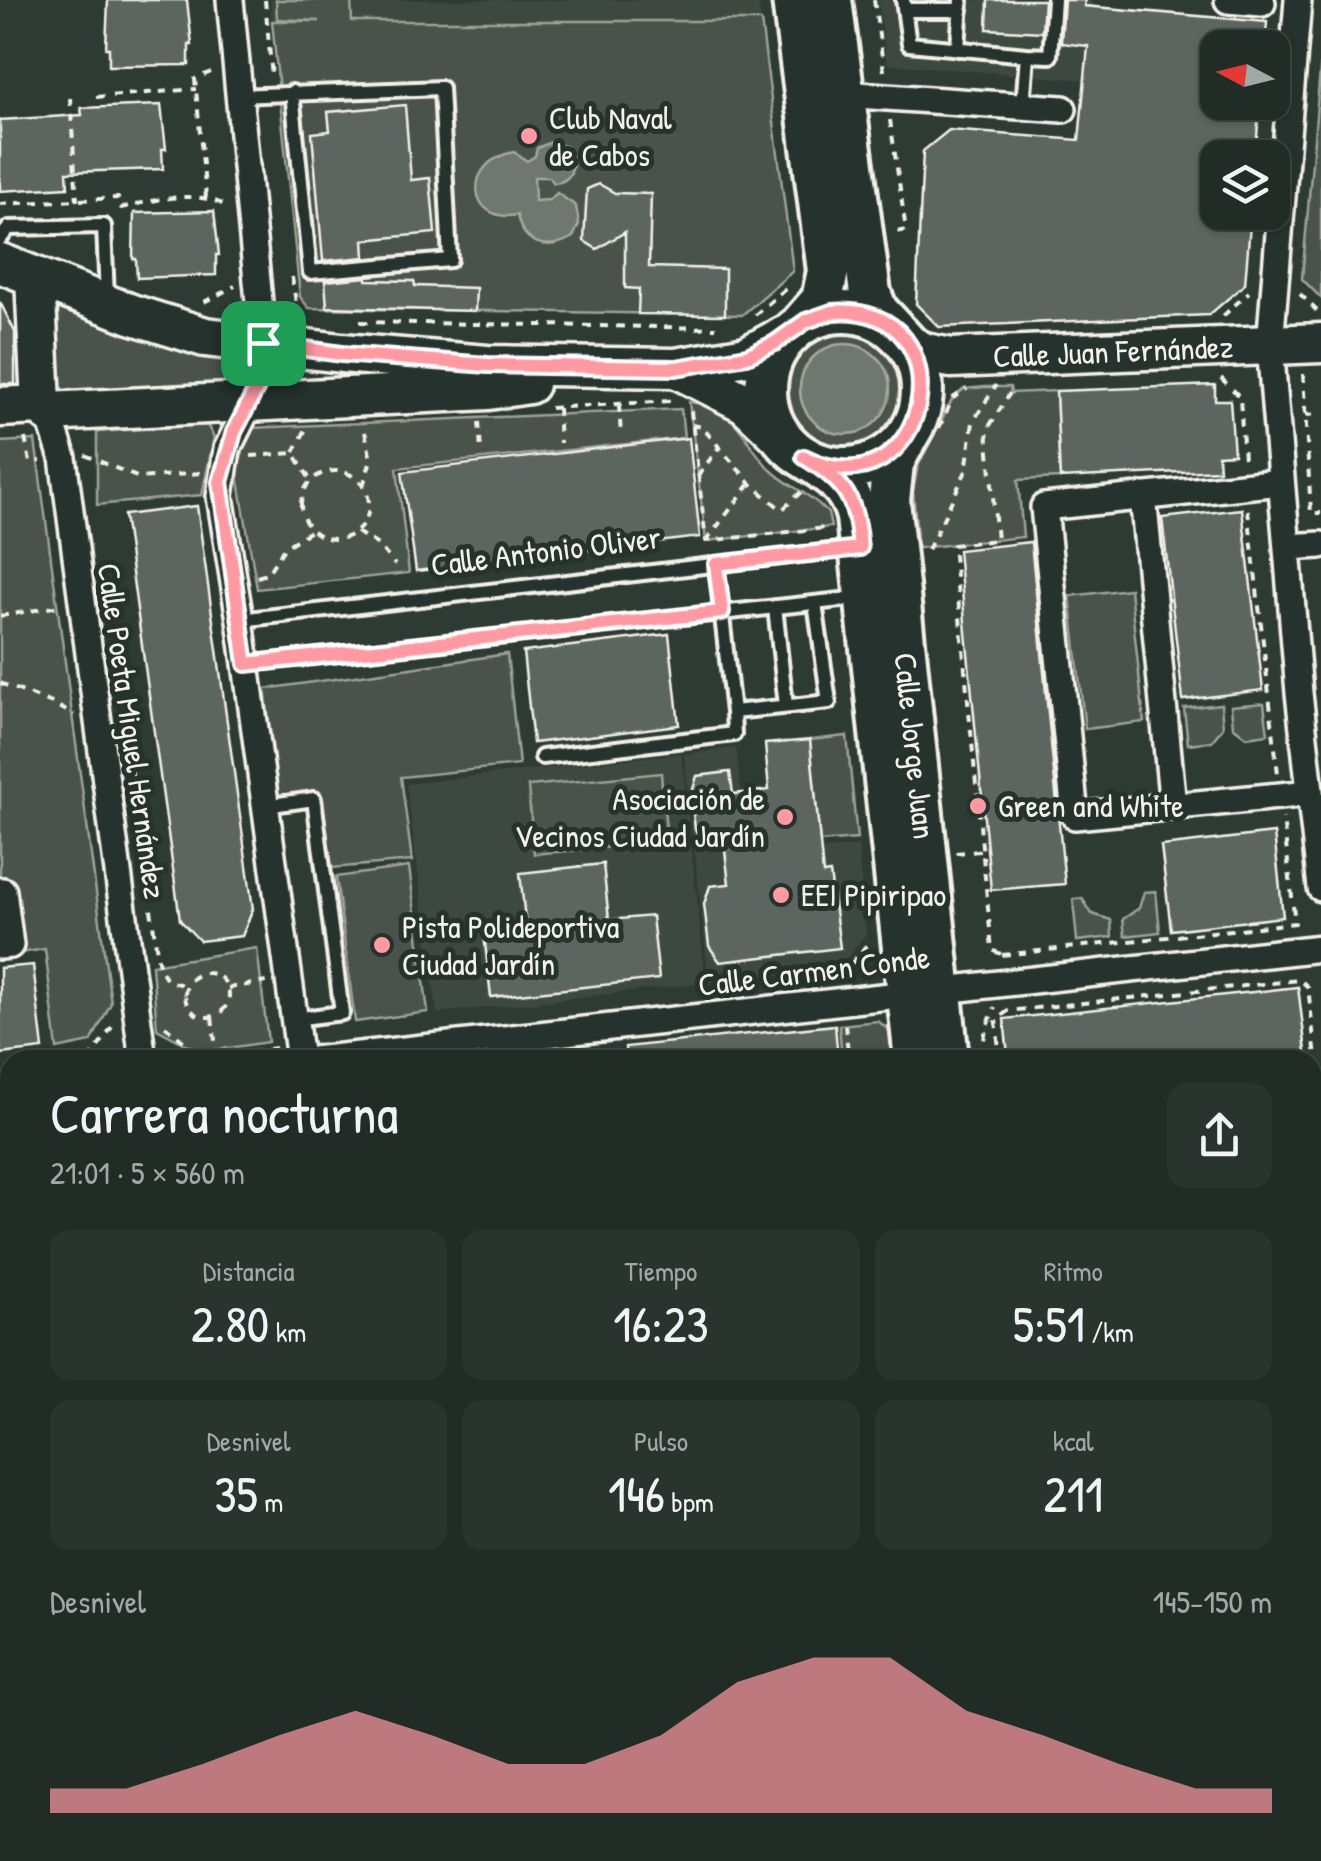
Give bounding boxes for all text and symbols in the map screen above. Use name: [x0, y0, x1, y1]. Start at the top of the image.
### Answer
north arrow: [1200, 30, 1290, 120]
map controls: [1200, 30, 1290, 230]
place label: Club Naval de Cabos: [549, 96, 672, 176]
marker: Club Naval de Cabos: [518, 125, 540, 147]
button: layers: [1200, 140, 1290, 230]
pin: [221, 301, 306, 386]
icon: arrive: [236, 316, 291, 371]
street label: Calle Juan Fernández: [992, 325, 1234, 377]
street label: Calle Antonio Oliver: [429, 515, 663, 586]
street label: Calle Poeta Miguel Hernández: [88, 560, 177, 901]
street label: Calle Jorge Juan: [884, 651, 947, 841]
place label: Asociación de Vecinos Ciudad Jardín: [514, 777, 765, 857]
place label: Green and White: [998, 784, 1184, 827]
marker: Green and White: [967, 795, 989, 817]
marker: Asociación de Vecinos Ciudad Jardín: [774, 806, 796, 828]
place label: EEI Pipiripao: [801, 873, 946, 916]
marker: EEI Pipiripao: [770, 884, 792, 906]
place label: Pista Polideportiva Ciudad Jardín: [402, 905, 619, 985]
marker: Pista Polideportiva Ciudad Jardín: [371, 934, 393, 956]
street label: Calle Carmen Conde: [696, 935, 932, 1006]
text: Carrera nocturna: [50, 1076, 398, 1150]
button: share: [1167, 1083, 1272, 1188]
text: 21:01 · 5 × 560 m: [50, 1151, 245, 1194]
text: Distancia: [203, 1252, 295, 1290]
text: Tiempo: [625, 1252, 697, 1290]
text: Ritmo: [1044, 1252, 1103, 1290]
text: 2.80: [191, 1290, 269, 1358]
text: 16:23: [613, 1290, 709, 1358]
text: 5:51: [1013, 1290, 1085, 1358]
text: km: [269, 1313, 306, 1351]
text: /km: [1085, 1313, 1134, 1351]
text: Desnivel: [207, 1422, 291, 1460]
text: Pulso: [634, 1422, 688, 1460]
text: kcal: [1053, 1422, 1094, 1460]
text: 35: [214, 1460, 258, 1528]
text: 146: [608, 1460, 665, 1528]
text: 211: [1043, 1460, 1103, 1528]
text: m: [258, 1483, 283, 1521]
text: bpm: [665, 1483, 714, 1521]
text: Desnivel: [50, 1580, 146, 1623]
text: 145–150 m: [1153, 1580, 1272, 1623]

